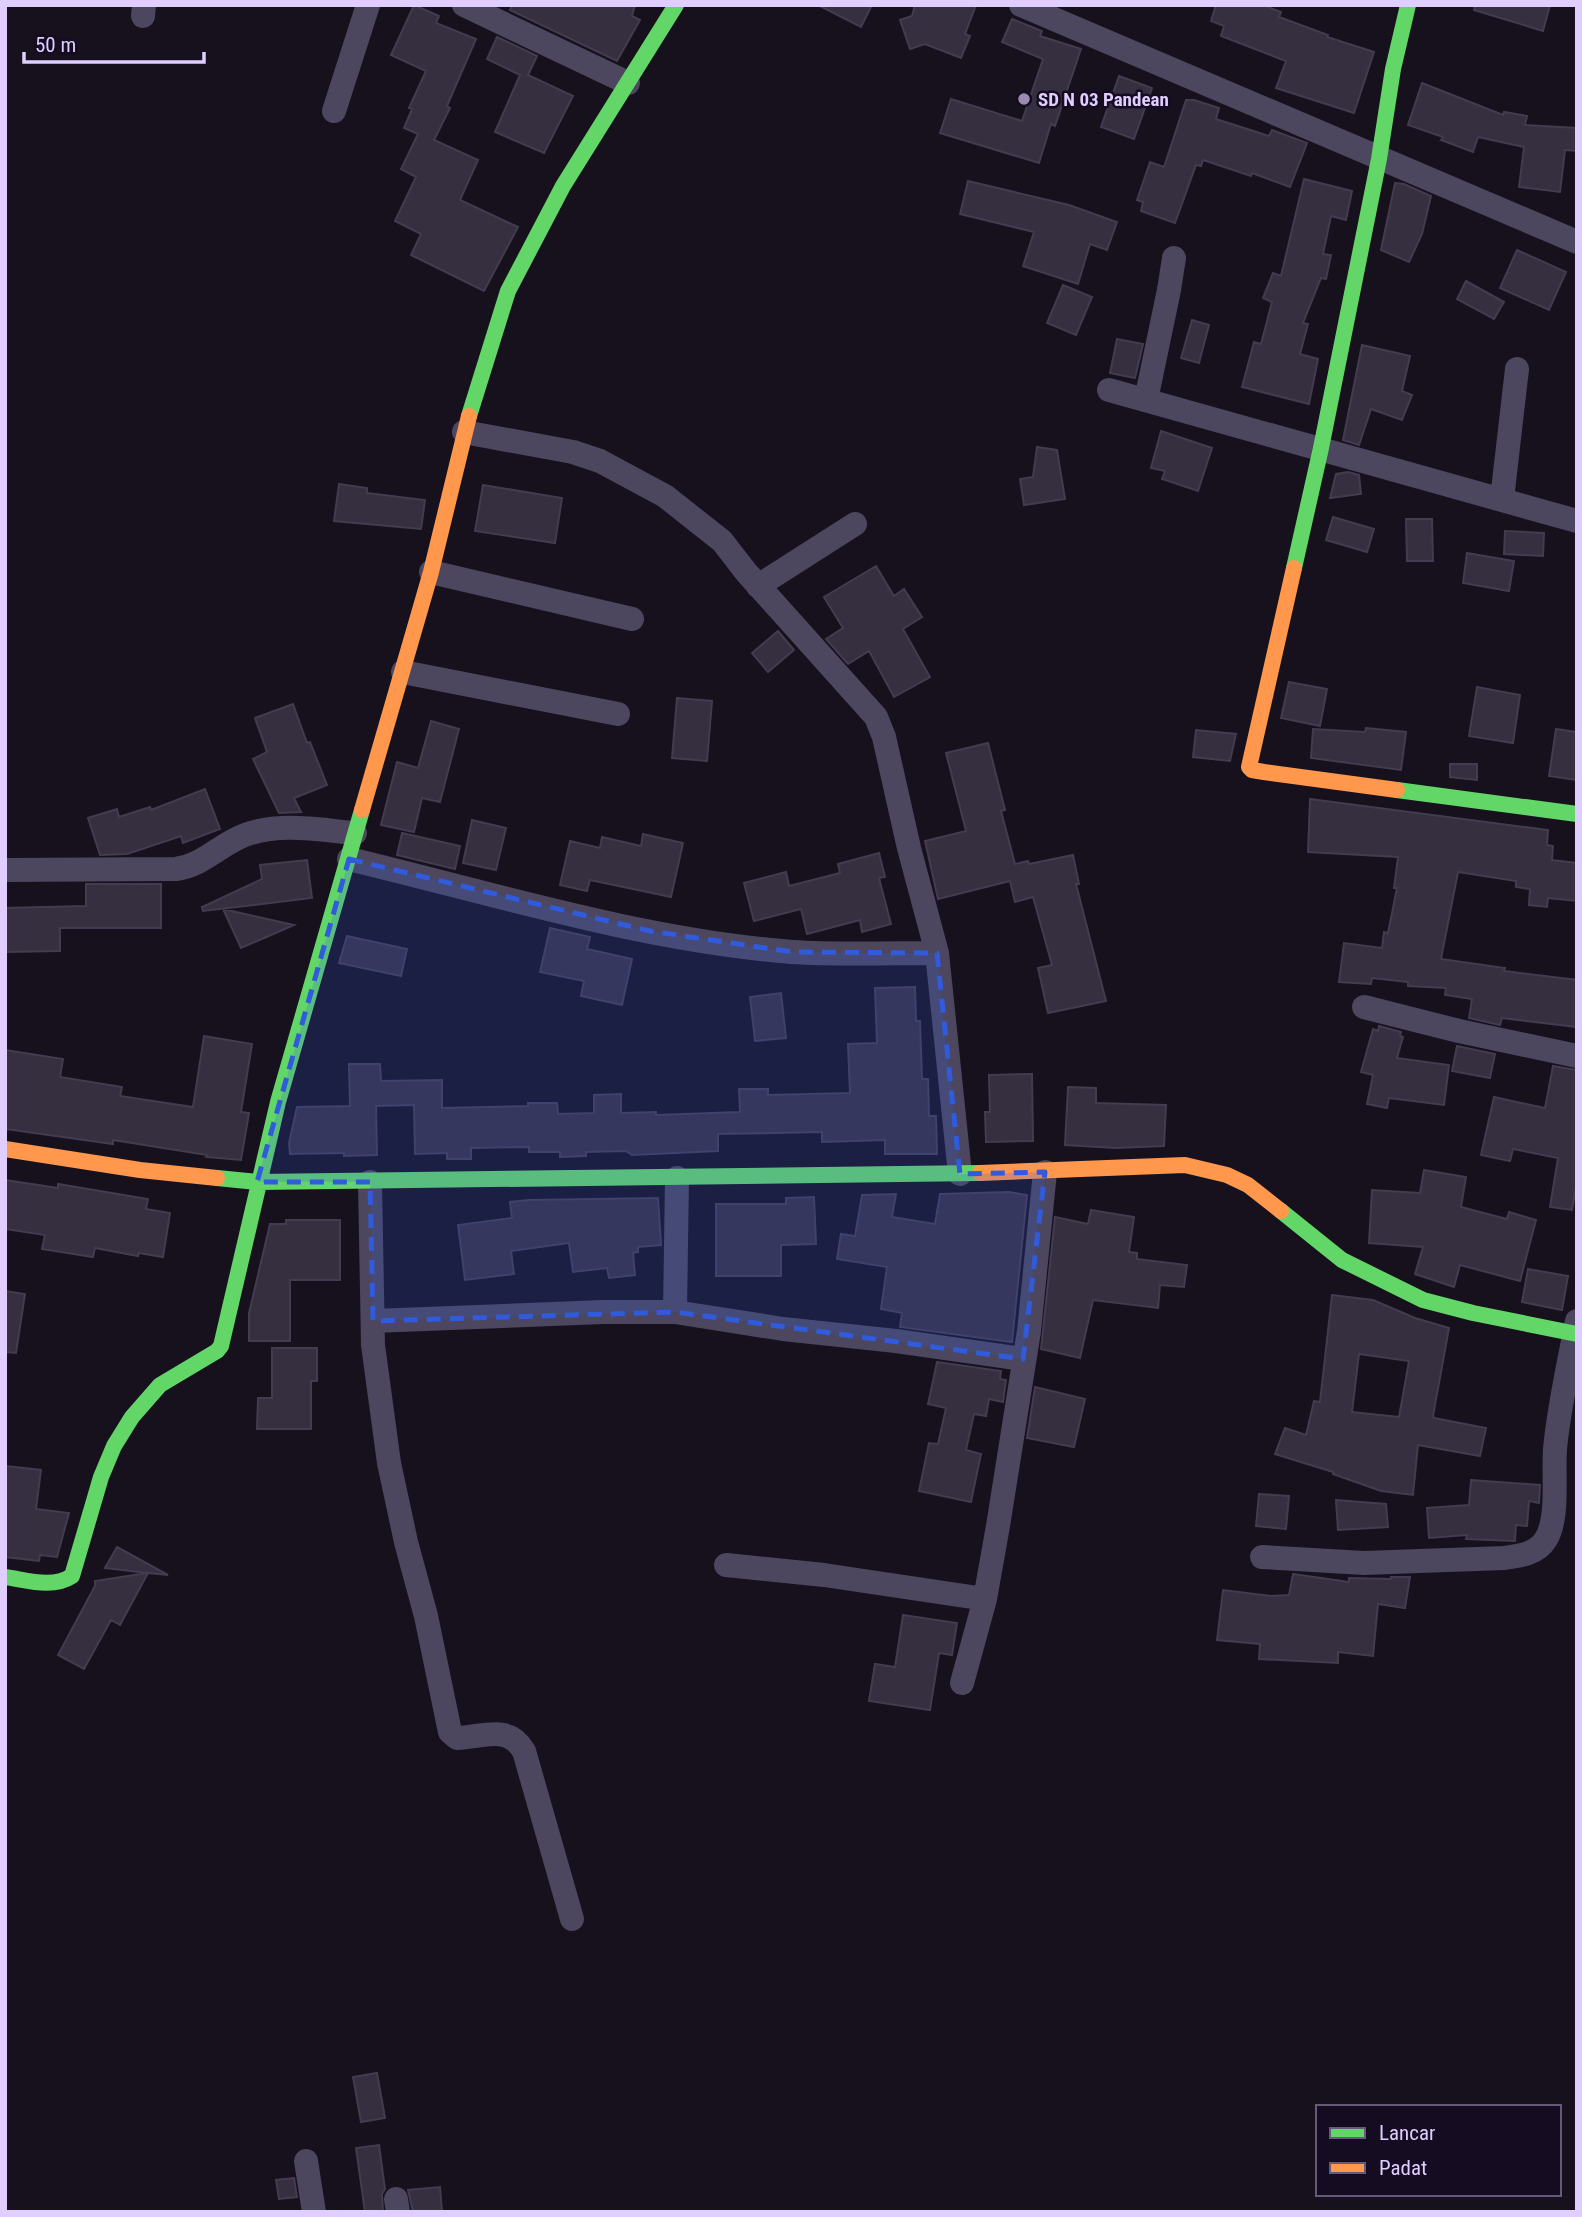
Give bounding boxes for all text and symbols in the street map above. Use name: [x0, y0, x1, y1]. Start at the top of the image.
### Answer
scale bar: [24, 21, 205, 65]
text: 50 m: [35, 33, 76, 57]
place label: SD N 03 Pandean: [1038, 88, 1169, 111]
marker: SD N 03 Pandean: [1016, 91, 1032, 107]
legend: [1316, 2105, 1561, 2196]
text: Lancar: [1379, 2121, 1435, 2145]
text: Padat: [1379, 2156, 1427, 2180]

